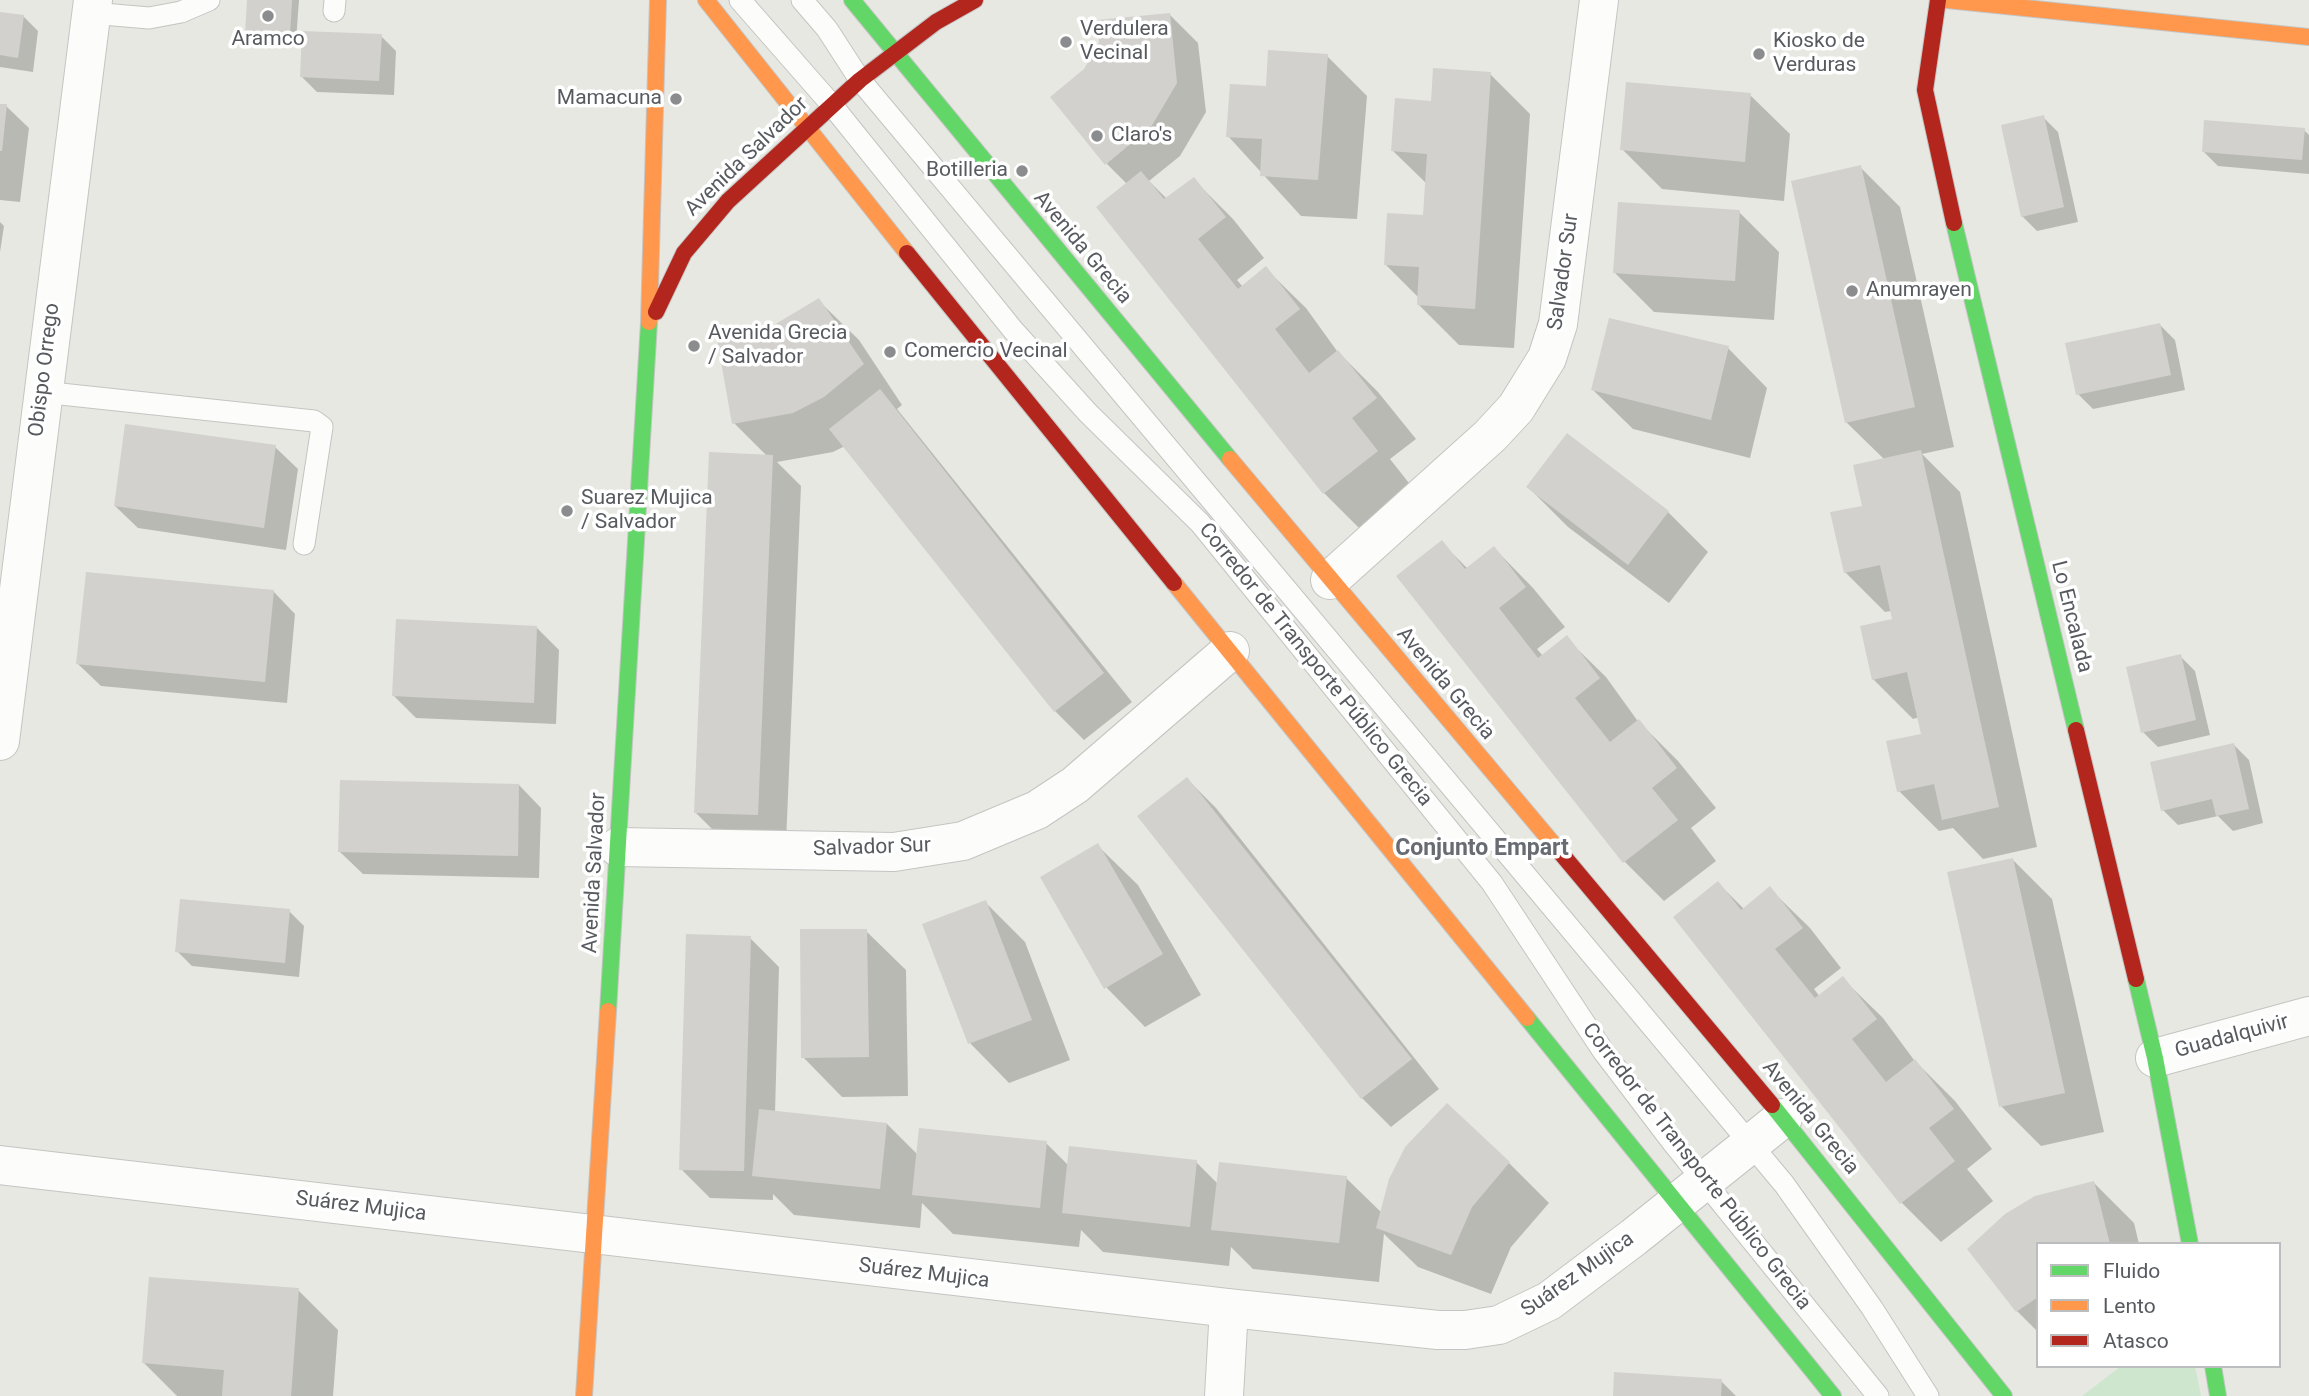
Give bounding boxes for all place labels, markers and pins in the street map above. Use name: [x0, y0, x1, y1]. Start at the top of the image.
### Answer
marker: Aramco: [260, 8, 276, 24]
place label: Verdulera Vecinal: [1080, 17, 1169, 67]
place label: Aramco: [231, 27, 305, 53]
place label: Kiosko de Verduras: [1773, 29, 1865, 79]
marker: Verdulera Vecinal: [1058, 34, 1074, 50]
marker: Kiosko de Verduras: [1751, 46, 1767, 62]
place label: Mamacuna: [557, 86, 662, 112]
marker: Mamacuna: [668, 91, 684, 107]
place label: Claro's: [1111, 123, 1172, 149]
marker: Claro's: [1089, 128, 1105, 144]
place label: Botilleria: [926, 158, 1008, 184]
marker: Botilleria: [1014, 163, 1030, 179]
place label: Anumrayen: [1866, 278, 1972, 304]
marker: Anumrayen: [1844, 283, 1860, 299]
place label: Avenida Grecia / Salvador: [708, 321, 847, 371]
marker: Avenida Grecia / Salvador: [686, 338, 702, 354]
place label: Comercio Vecinal: [904, 339, 1068, 365]
marker: Comercio Vecinal: [882, 344, 898, 360]
place label: Suarez Mujica / Salvador: [581, 486, 713, 536]
marker: Suarez Mujica / Salvador: [559, 503, 575, 519]

